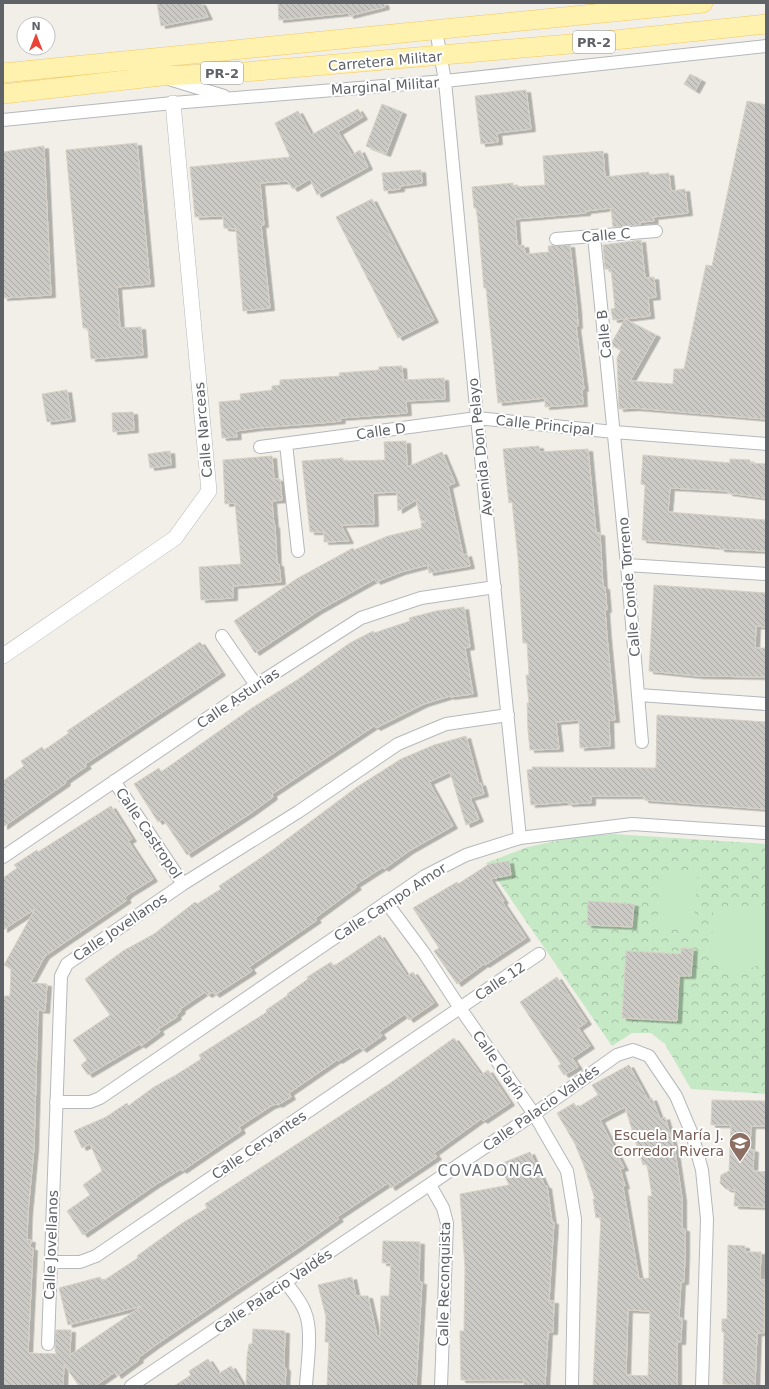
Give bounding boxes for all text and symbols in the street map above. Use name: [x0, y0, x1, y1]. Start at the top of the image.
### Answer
north arrow: [16, 16, 56, 56]
text: N: [31, 20, 41, 33]
road number: PR-2: [573, 31, 615, 53]
street label: Carretera Militar: [327, 48, 443, 74]
road number: PR-2: [201, 62, 243, 84]
street label: Marginal Militar: [330, 74, 440, 98]
street label: Calle C: [581, 225, 631, 245]
street label: Calle B: [593, 309, 615, 359]
street label: Avenida Don Pelayo: [465, 377, 495, 517]
street label: Calle Narceas: [191, 382, 215, 478]
street label: Calle Principal: [495, 412, 595, 438]
street label: Calle D: [355, 420, 407, 442]
street label: Calle Conde Torreno: [615, 517, 643, 657]
street label: Calle Asturias: [194, 665, 282, 731]
street label: Calle Castropol: [113, 785, 185, 881]
street label: Calle Campo Amor: [331, 860, 449, 944]
street label: Calle Jovellanos: [70, 890, 170, 964]
street label: Calle 12: [472, 958, 528, 1004]
street label: Calle Clarín: [470, 1028, 528, 1102]
street label: Calle Palacio Valdés: [480, 1062, 602, 1154]
street label: Calle Cervantes: [209, 1107, 309, 1183]
place label: Escuela María J. Corredor Rivera: [614, 1127, 724, 1159]
school or university icon: Escuela María J. Corredor Rivera: [727, 1130, 753, 1163]
district label: COVADONGA: [437, 1162, 545, 1180]
street label: Calle Jovellanos: [41, 1190, 61, 1300]
street label: Calle Reconquista: [435, 1221, 453, 1347]
street label: Calle Palacio Valdés: [211, 1246, 335, 1336]

